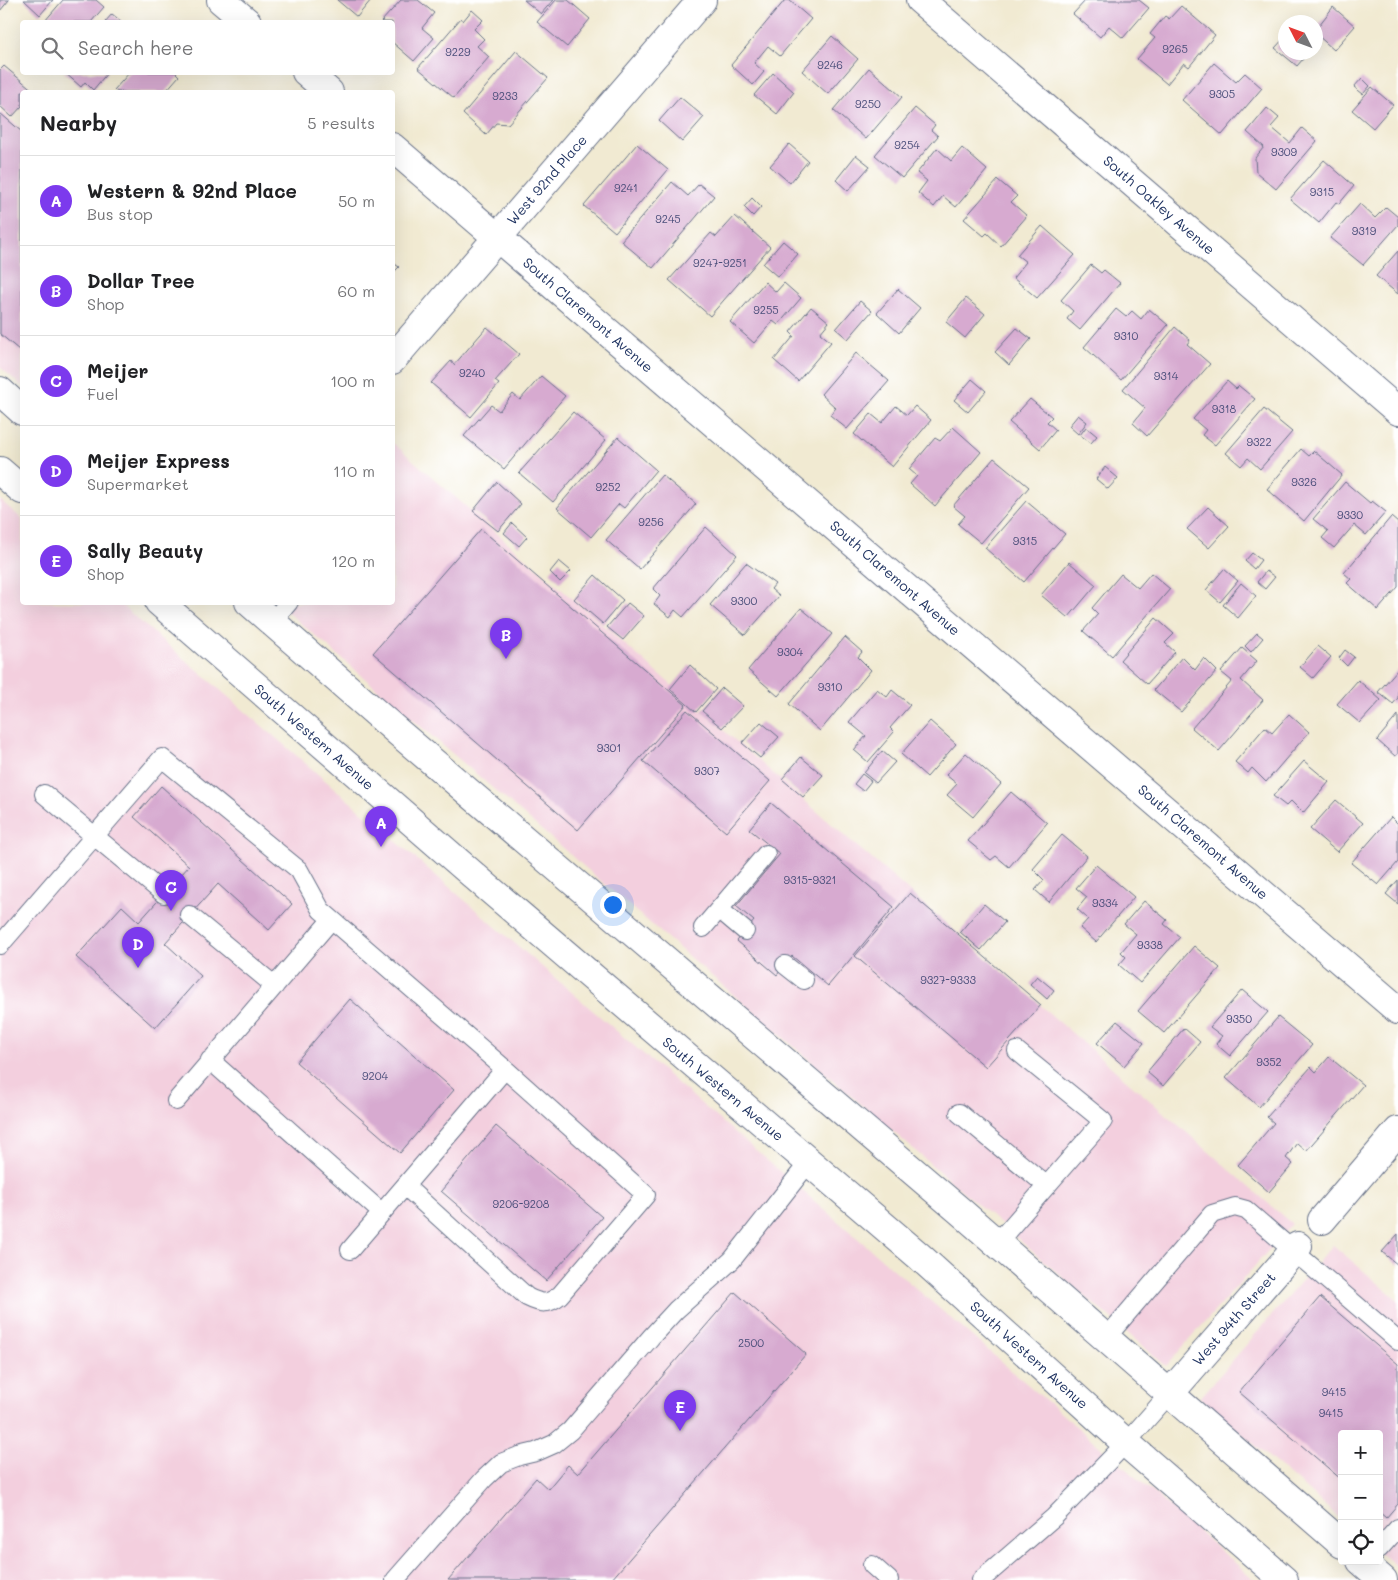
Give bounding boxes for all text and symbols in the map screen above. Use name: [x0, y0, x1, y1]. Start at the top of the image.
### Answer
north arrow: [1278, 15, 1323, 60]
search box: [20, 20, 395, 75]
icon: search: [38, 34, 66, 62]
text: Search here: [78, 35, 194, 60]
house number: 9265: [1162, 41, 1188, 56]
house number: 9229: [445, 44, 471, 59]
house number: 9246: [817, 57, 843, 72]
house number: 9305: [1209, 86, 1235, 101]
house number: 9233: [492, 88, 518, 103]
house number: 9250: [855, 96, 881, 111]
text: Nearby: [40, 109, 117, 136]
text: 5 results: [307, 112, 375, 133]
street label: West 92nd Place: [502, 131, 591, 229]
house number: 9254: [894, 137, 920, 152]
house number: 9309: [1271, 144, 1298, 159]
street label: South Oakley Avenue: [1099, 151, 1219, 258]
text: Western & 92nd Place: [87, 178, 297, 203]
house number: 9241: [614, 180, 638, 195]
house number: 9315: [1310, 184, 1334, 199]
text: A: [50, 190, 62, 211]
text: 50 m: [338, 190, 375, 211]
text: Bus stop: [87, 203, 153, 224]
house number: 9245: [655, 211, 681, 226]
house number: 9319: [1352, 223, 1377, 238]
street label: South Claremont Avenue: [519, 253, 657, 376]
house number: 9247-9251: [693, 255, 747, 270]
text: Dollar Tree: [87, 268, 195, 293]
text: B: [51, 280, 61, 301]
text: 60 m: [338, 280, 375, 301]
text: Shop: [87, 293, 124, 314]
house number: 9255: [753, 302, 779, 317]
house number: 9310: [1114, 328, 1139, 343]
text: Meijer: [87, 358, 148, 383]
house number: 9240: [459, 365, 485, 380]
house number: 9314: [1154, 368, 1179, 383]
text: C: [50, 370, 62, 391]
text: 100 m: [330, 370, 375, 391]
text: Fuel: [87, 383, 119, 404]
house number: 9318: [1212, 401, 1237, 416]
house number: 9322: [1246, 434, 1272, 449]
text: Meijer Express: [87, 448, 230, 473]
text: D: [50, 460, 62, 481]
text: 110 m: [333, 460, 375, 481]
text: Supermarket: [87, 473, 189, 494]
house number: 9326: [1291, 474, 1317, 489]
house number: 9252: [595, 479, 621, 494]
house number: 9330: [1337, 507, 1363, 522]
house number: 9256: [638, 514, 664, 529]
street label: South Claremont Avenue: [826, 516, 964, 639]
house number: 9315: [1013, 533, 1037, 548]
text: Sally Beauty: [87, 538, 203, 563]
text: E: [51, 550, 61, 571]
text: 120 m: [331, 550, 375, 571]
text: Shop: [87, 563, 124, 584]
house number: 9300: [731, 593, 757, 608]
pin: B: [490, 618, 522, 659]
house number: 9304: [777, 644, 804, 659]
street label: South Western Avenue: [250, 679, 378, 794]
house number: 9310: [818, 679, 843, 694]
house number: 9301: [597, 740, 621, 755]
house number: 9307: [694, 763, 720, 778]
street label: South Claremont Avenue: [1134, 780, 1272, 903]
pin: A: [365, 806, 397, 847]
pin: C: [155, 870, 187, 911]
house number: 9315-9321: [784, 872, 836, 887]
your location: [600, 892, 626, 918]
house number: 9334: [1092, 895, 1118, 910]
pin: D: [122, 927, 154, 968]
house number: 9338: [1137, 937, 1163, 952]
house number: 9327-9333: [920, 972, 976, 987]
house number: 9350: [1226, 1011, 1252, 1026]
street label: South Western Avenue: [659, 1032, 788, 1145]
house number: 9352: [1256, 1054, 1282, 1069]
house number: 9204: [362, 1068, 388, 1083]
house number: 9206-9208: [493, 1196, 550, 1211]
street label: West 94th Street: [1188, 1268, 1279, 1369]
street label: South Western Avenue: [966, 1296, 1092, 1413]
house number: 2500: [738, 1335, 764, 1350]
house number: 9415: [1322, 1384, 1346, 1399]
pin: E: [664, 1390, 696, 1431]
house number: 9415: [1319, 1405, 1343, 1420]
map controls: [1338, 1430, 1383, 1565]
button: +: [1338, 1430, 1383, 1475]
button: −: [1338, 1475, 1383, 1520]
button: locate: [1338, 1520, 1383, 1565]

